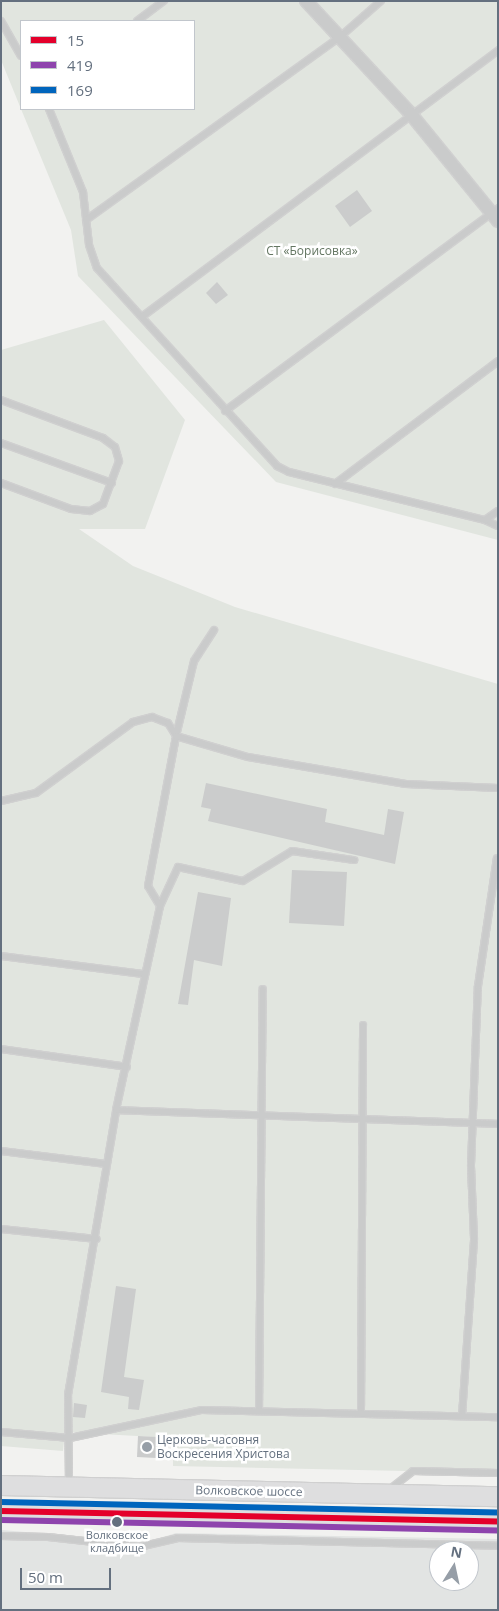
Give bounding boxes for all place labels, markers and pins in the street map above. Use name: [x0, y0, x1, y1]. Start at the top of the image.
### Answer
place label: Церковь-часовня Воскресения Христова: [157, 1433, 290, 1461]
marker: Церковь-часовня Воскресения Христова: [141, 1441, 153, 1453]
marker: Волковское кладбище: [112, 1517, 122, 1527]
place label: Волковское кладбище: [86, 1529, 148, 1555]

